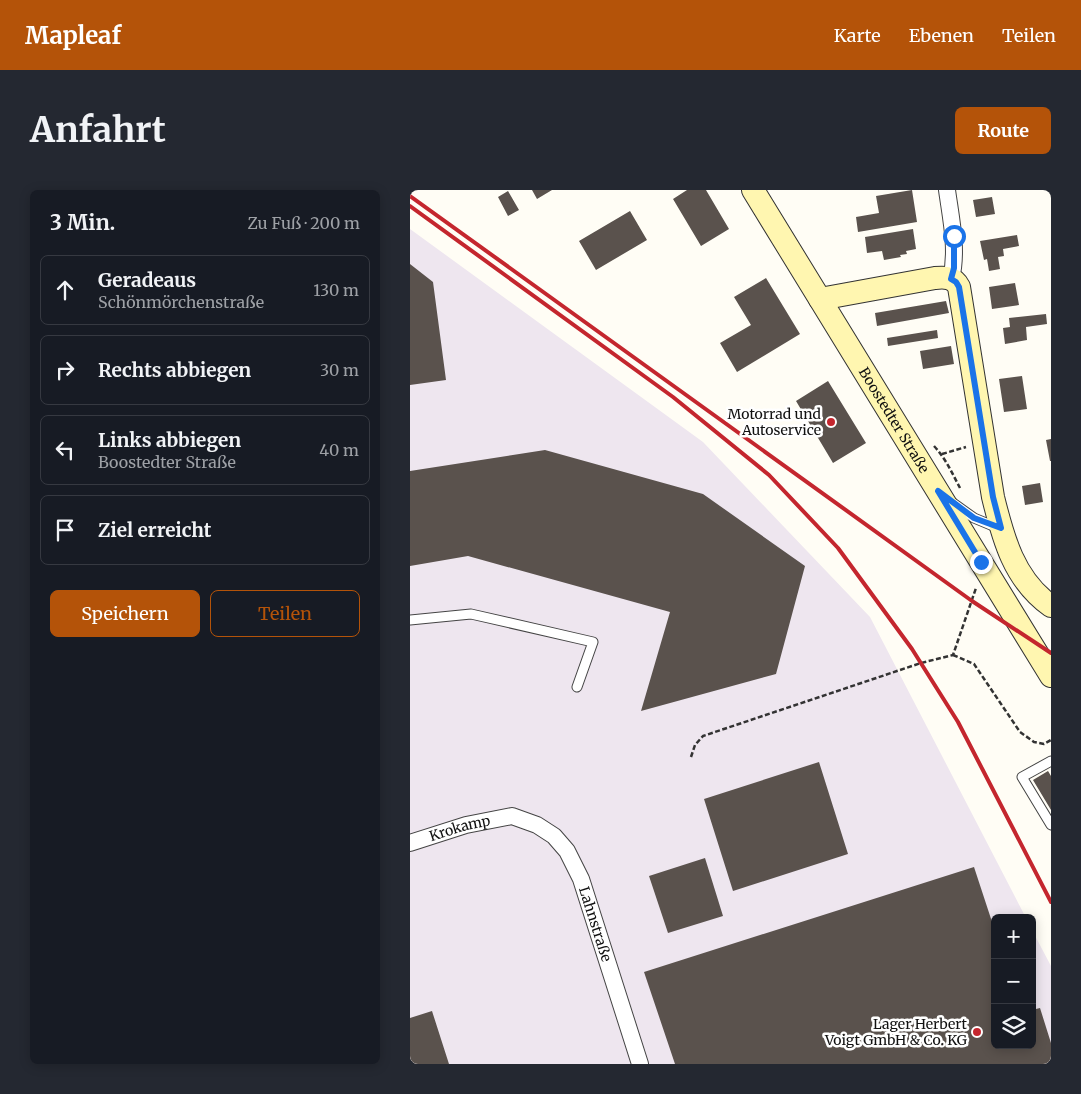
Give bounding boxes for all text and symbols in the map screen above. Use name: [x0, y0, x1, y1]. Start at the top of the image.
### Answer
text: Mapleaf: [25, 20, 121, 51]
text: Karte: [834, 24, 881, 47]
text: Ebenen: [909, 24, 974, 47]
text: Teilen: [1002, 24, 1056, 47]
button: Route: [955, 107, 1051, 154]
text: Anfahrt: [30, 108, 166, 152]
text: 3 Min.: [50, 209, 115, 236]
text: Zu Fuß · 200 m: [248, 213, 360, 233]
route start: [943, 225, 966, 248]
text: Geradeaus: [98, 268, 196, 292]
icon: ahead: [51, 276, 79, 304]
text: 130 m: [313, 280, 359, 300]
text: Schönmörchenstraße: [98, 292, 264, 312]
icon: right: [51, 356, 79, 384]
text: Rechts abbiegen: [98, 358, 251, 382]
text: 30 m: [320, 360, 359, 380]
street label: Boostedter Straße: [855, 364, 933, 476]
place label: Motorrad und Autoservice: [728, 405, 822, 439]
marker: Motorrad und Autoservice: [825, 416, 837, 428]
text: Links abbiegen: [98, 428, 241, 452]
icon: left: [51, 436, 79, 464]
text: 40 m: [319, 440, 359, 460]
text: Boostedter Straße: [98, 452, 236, 472]
icon: arrive: [51, 516, 79, 544]
text: Ziel erreicht: [98, 518, 211, 542]
route end: [970, 551, 993, 574]
button: Speichern: [50, 590, 200, 637]
button: Teilen: [210, 590, 360, 637]
street label: Krokamp: [427, 811, 492, 845]
street label: Lahnstraße: [575, 884, 616, 964]
map controls: [991, 914, 1036, 1049]
button: +: [991, 914, 1036, 959]
button: −: [991, 959, 1036, 1004]
button: layers: [991, 1004, 1036, 1049]
place label: Lager Herbert Voigt GmbH & Co. KG: [824, 1015, 968, 1049]
marker: Lager Herbert Voigt GmbH & Co. KG: [971, 1026, 983, 1038]

